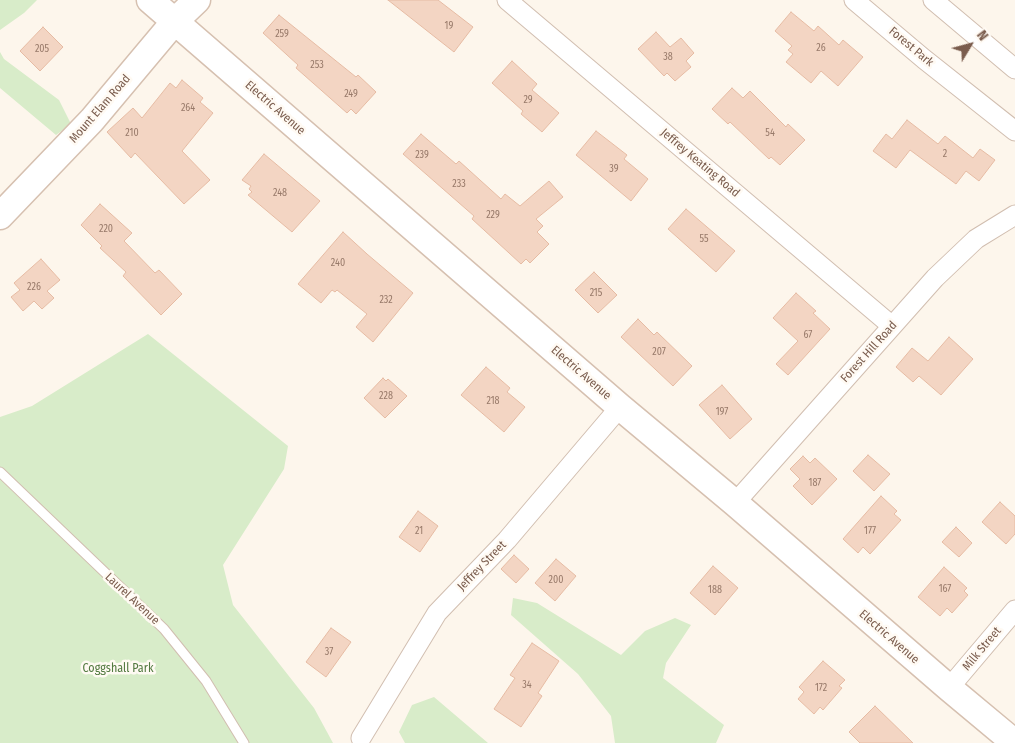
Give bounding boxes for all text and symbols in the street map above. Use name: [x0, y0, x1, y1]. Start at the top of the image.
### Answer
house number: 19: [445, 20, 453, 32]
north arrow: [945, 20, 995, 70]
street label: Forest Park: [886, 24, 936, 70]
text: N: [973, 27, 992, 44]
house number: 259: [275, 28, 289, 40]
house number: 26: [816, 42, 826, 54]
house number: 205: [35, 43, 49, 55]
house number: 38: [663, 51, 673, 63]
house number: 253: [310, 59, 324, 71]
street label: Mount Elam Road: [66, 72, 134, 146]
street label: Electric Avenue: [242, 78, 308, 138]
house number: 249: [344, 88, 358, 100]
house number: 29: [523, 94, 533, 106]
house number: 264: [181, 102, 195, 114]
street label: Jeffrey Keating Road: [657, 126, 743, 200]
house number: 210: [125, 127, 139, 139]
house number: 54: [765, 127, 775, 139]
house number: 2: [943, 148, 947, 160]
house number: 239: [415, 149, 429, 161]
house number: 39: [609, 163, 619, 175]
house number: 233: [452, 178, 466, 190]
house number: 248: [273, 187, 287, 199]
house number: 229: [486, 209, 500, 221]
house number: 220: [99, 223, 113, 235]
house number: 55: [699, 233, 709, 245]
house number: 240: [331, 257, 345, 269]
house number: 226: [27, 281, 41, 293]
house number: 215: [590, 287, 602, 299]
house number: 232: [379, 294, 393, 306]
street label: Forest Hill Road: [838, 319, 900, 385]
house number: 67: [804, 329, 812, 341]
street label: Electric Avenue: [548, 343, 614, 403]
house number: 207: [652, 346, 666, 358]
house number: 228: [379, 390, 393, 402]
house number: 218: [486, 395, 500, 407]
house number: 197: [716, 406, 728, 418]
house number: 187: [809, 477, 821, 489]
house number: 21: [415, 525, 423, 537]
house number: 177: [864, 525, 876, 537]
street label: Jeffrey Street: [455, 538, 509, 594]
street label: Laurel Avenue: [102, 570, 162, 628]
house number: 200: [549, 574, 563, 586]
house number: 167: [939, 583, 951, 595]
house number: 188: [708, 584, 722, 596]
street label: Electric Avenue: [856, 607, 922, 667]
street label: Milk Street: [960, 624, 1004, 674]
house number: 37: [325, 646, 333, 658]
park label: Coggshall Park: [82, 662, 154, 676]
house number: 34: [522, 679, 532, 691]
house number: 172: [815, 682, 827, 694]

